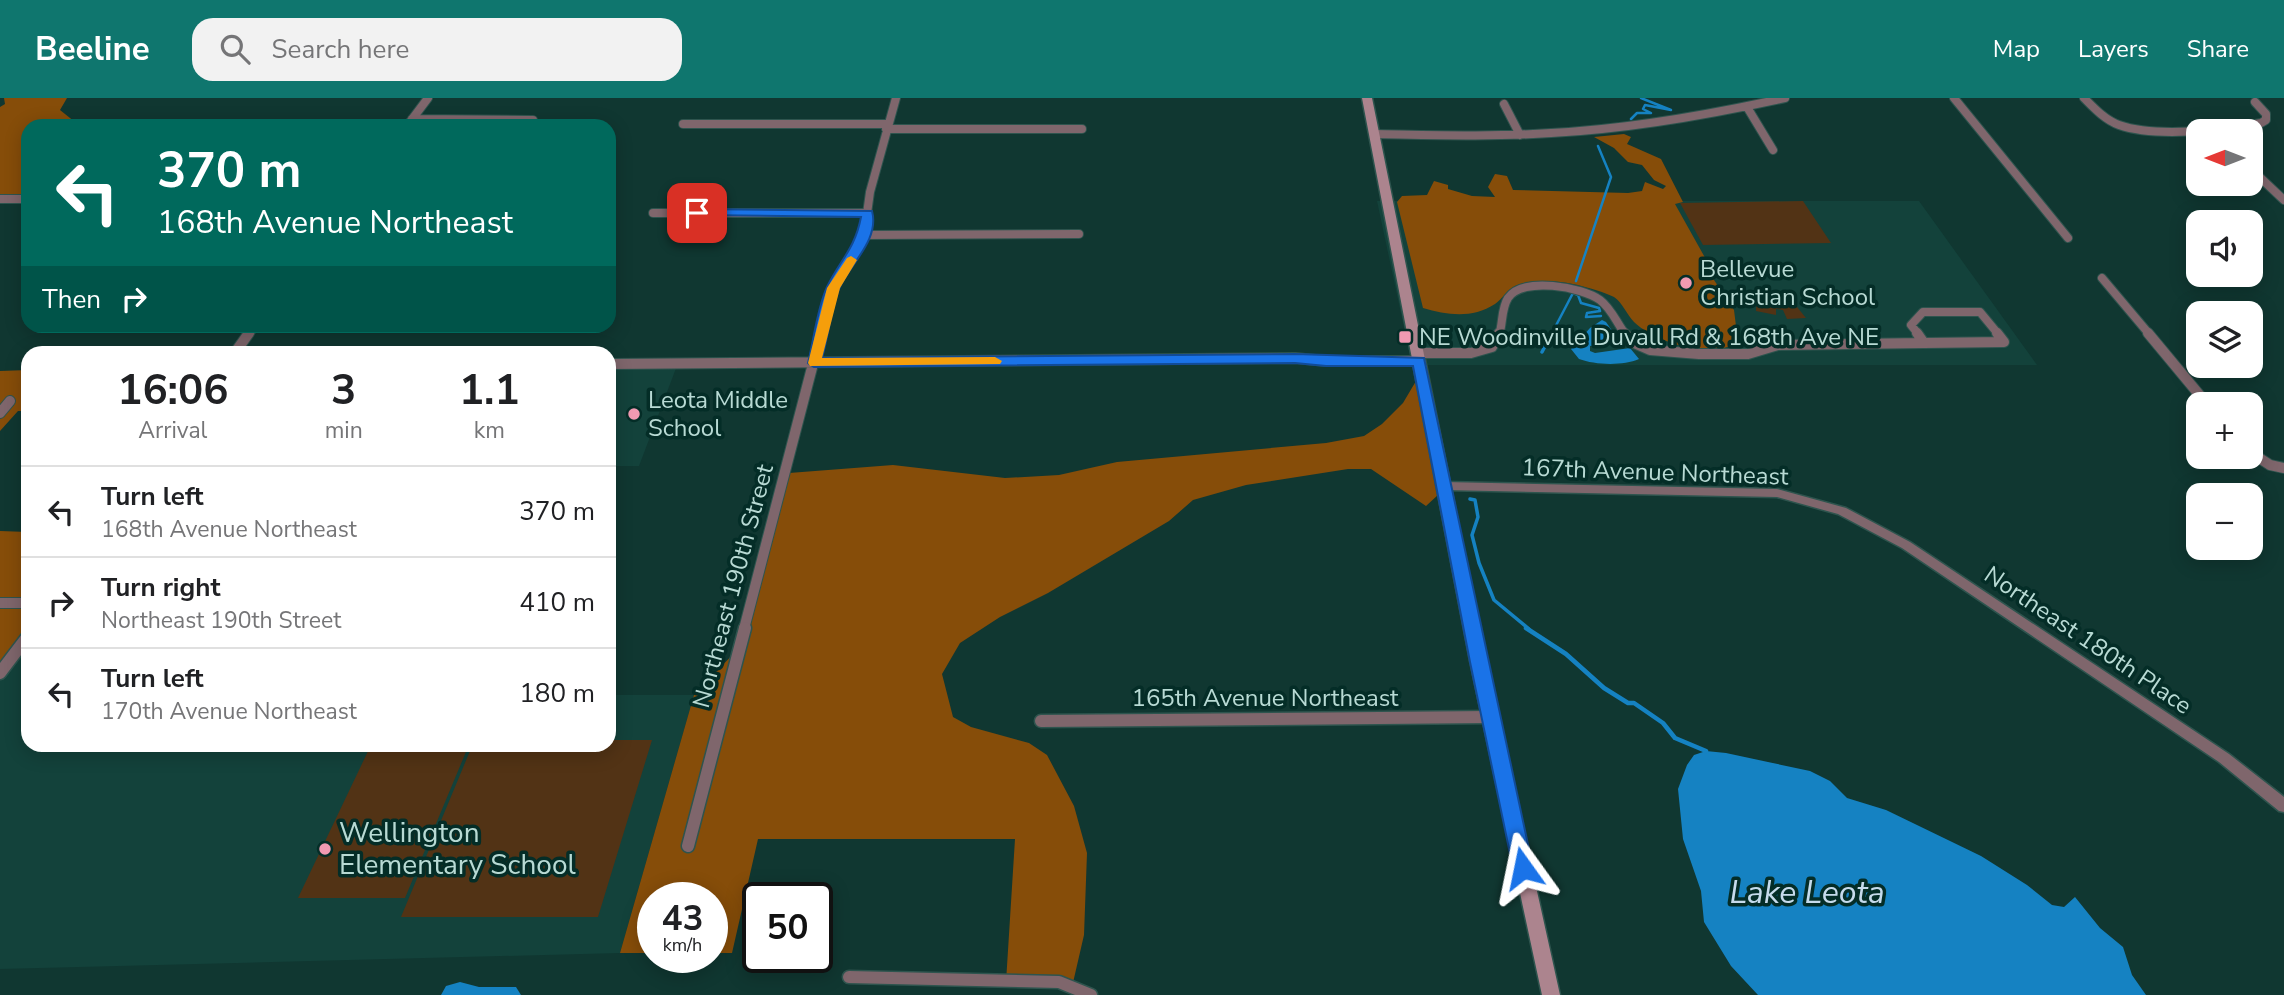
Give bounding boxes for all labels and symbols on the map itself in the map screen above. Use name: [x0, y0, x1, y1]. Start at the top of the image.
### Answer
north arrow: [2186, 119, 2263, 196]
pin: [667, 183, 727, 243]
place label: Bellevue Christian School: [1700, 253, 1875, 313]
marker: Bellevue Christian School: [1678, 275, 1694, 291]
place label: NE Woodinville Duvall Rd & 168th Ave NE: [1419, 321, 1879, 353]
marker: NE Woodinville Duvall Rd & 168th Ave NE: [1397, 329, 1413, 345]
place label: Leota Middle School: [648, 384, 788, 444]
marker: Leota Middle School: [626, 406, 642, 422]
street label: 167th Avenue Northeast: [1521, 451, 1790, 493]
street label: Northeast 190th Street: [685, 460, 781, 711]
street label: Northeast 180th Place: [1978, 559, 2198, 721]
street label: 165th Avenue Northeast: [1132, 682, 1399, 714]
place label: Wellington Elementary School: [339, 814, 576, 884]
position arrow: [1486, 831, 1560, 905]
marker: Wellington Elementary School: [317, 841, 333, 857]
water label: Lake Leota: [1729, 871, 1885, 914]
speed limit sign: 50: [742, 882, 833, 973]

